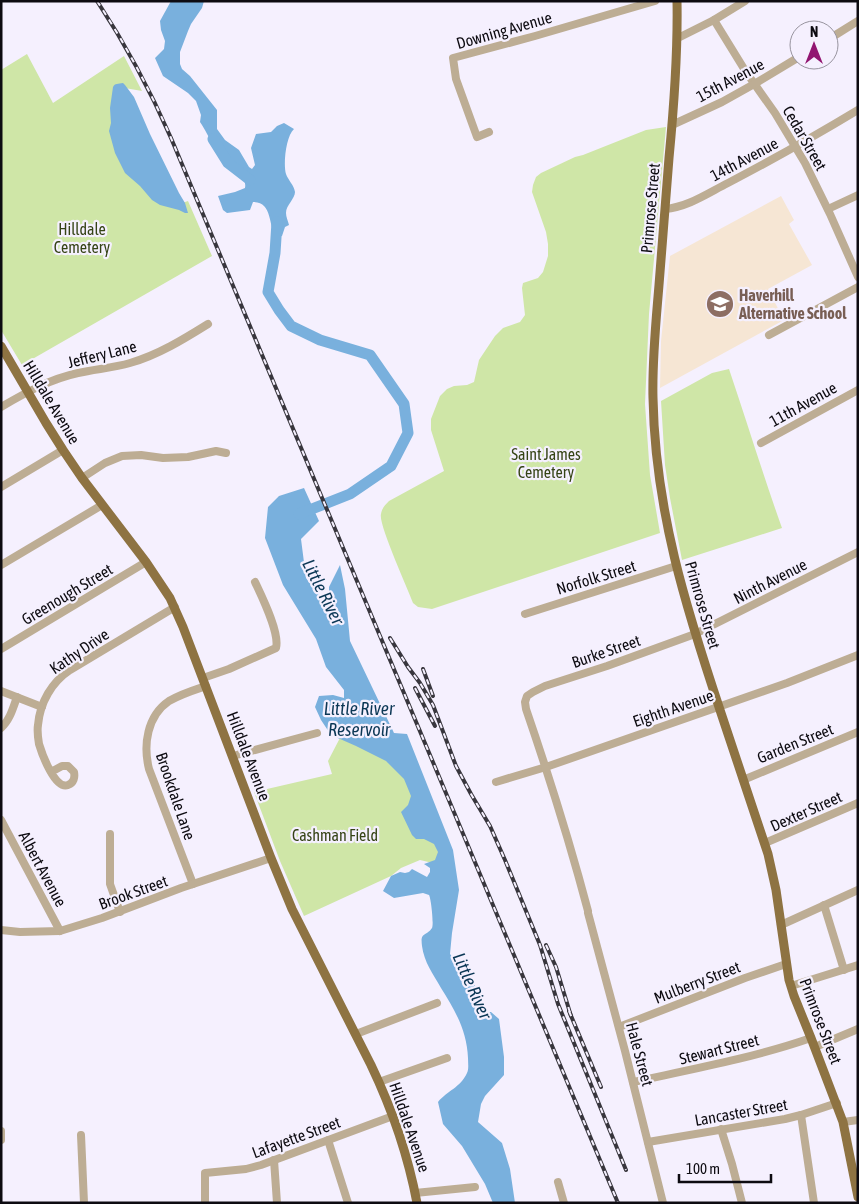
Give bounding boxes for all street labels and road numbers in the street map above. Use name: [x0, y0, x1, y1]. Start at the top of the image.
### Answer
street label: Downing Avenue: [454, 8, 554, 53]
street label: 15th Avenue: [693, 55, 767, 105]
street label: Cedar Street: [779, 103, 831, 174]
street label: 14th Avenue: [707, 134, 781, 184]
street label: Primrose Street: [637, 162, 663, 254]
street label: Jeffery Lane: [66, 337, 139, 372]
street label: Hilldale Avenue: [20, 357, 84, 447]
street label: 11th Avenue: [766, 378, 840, 430]
street label: Ninth Avenue: [730, 555, 810, 607]
street label: Norfolk Street: [554, 556, 638, 598]
street label: Primrose Street: [682, 559, 724, 651]
street label: Greenough Street: [18, 560, 116, 629]
street label: Kathy Drive: [46, 625, 112, 678]
street label: Burke Street: [569, 631, 643, 671]
street label: Eighth Avenue: [630, 686, 716, 731]
street label: Hilldale Avenue: [224, 709, 274, 803]
street label: Garden Street: [754, 719, 836, 766]
street label: Brookdale Lane: [153, 750, 199, 842]
street label: Dexter Street: [768, 787, 845, 835]
street label: Albert Avenue: [16, 828, 70, 910]
street label: Brook Street: [96, 871, 170, 913]
street label: Mulberry Street: [651, 957, 743, 1008]
street label: Primrose Street: [796, 976, 846, 1067]
street label: Hale Street: [623, 1020, 657, 1088]
street label: Stewart Street: [677, 1030, 761, 1068]
street label: Hilldale Avenue: [386, 1080, 434, 1174]
street label: Lancaster Street: [693, 1095, 789, 1129]
street label: Lafayette Street: [249, 1113, 343, 1162]

